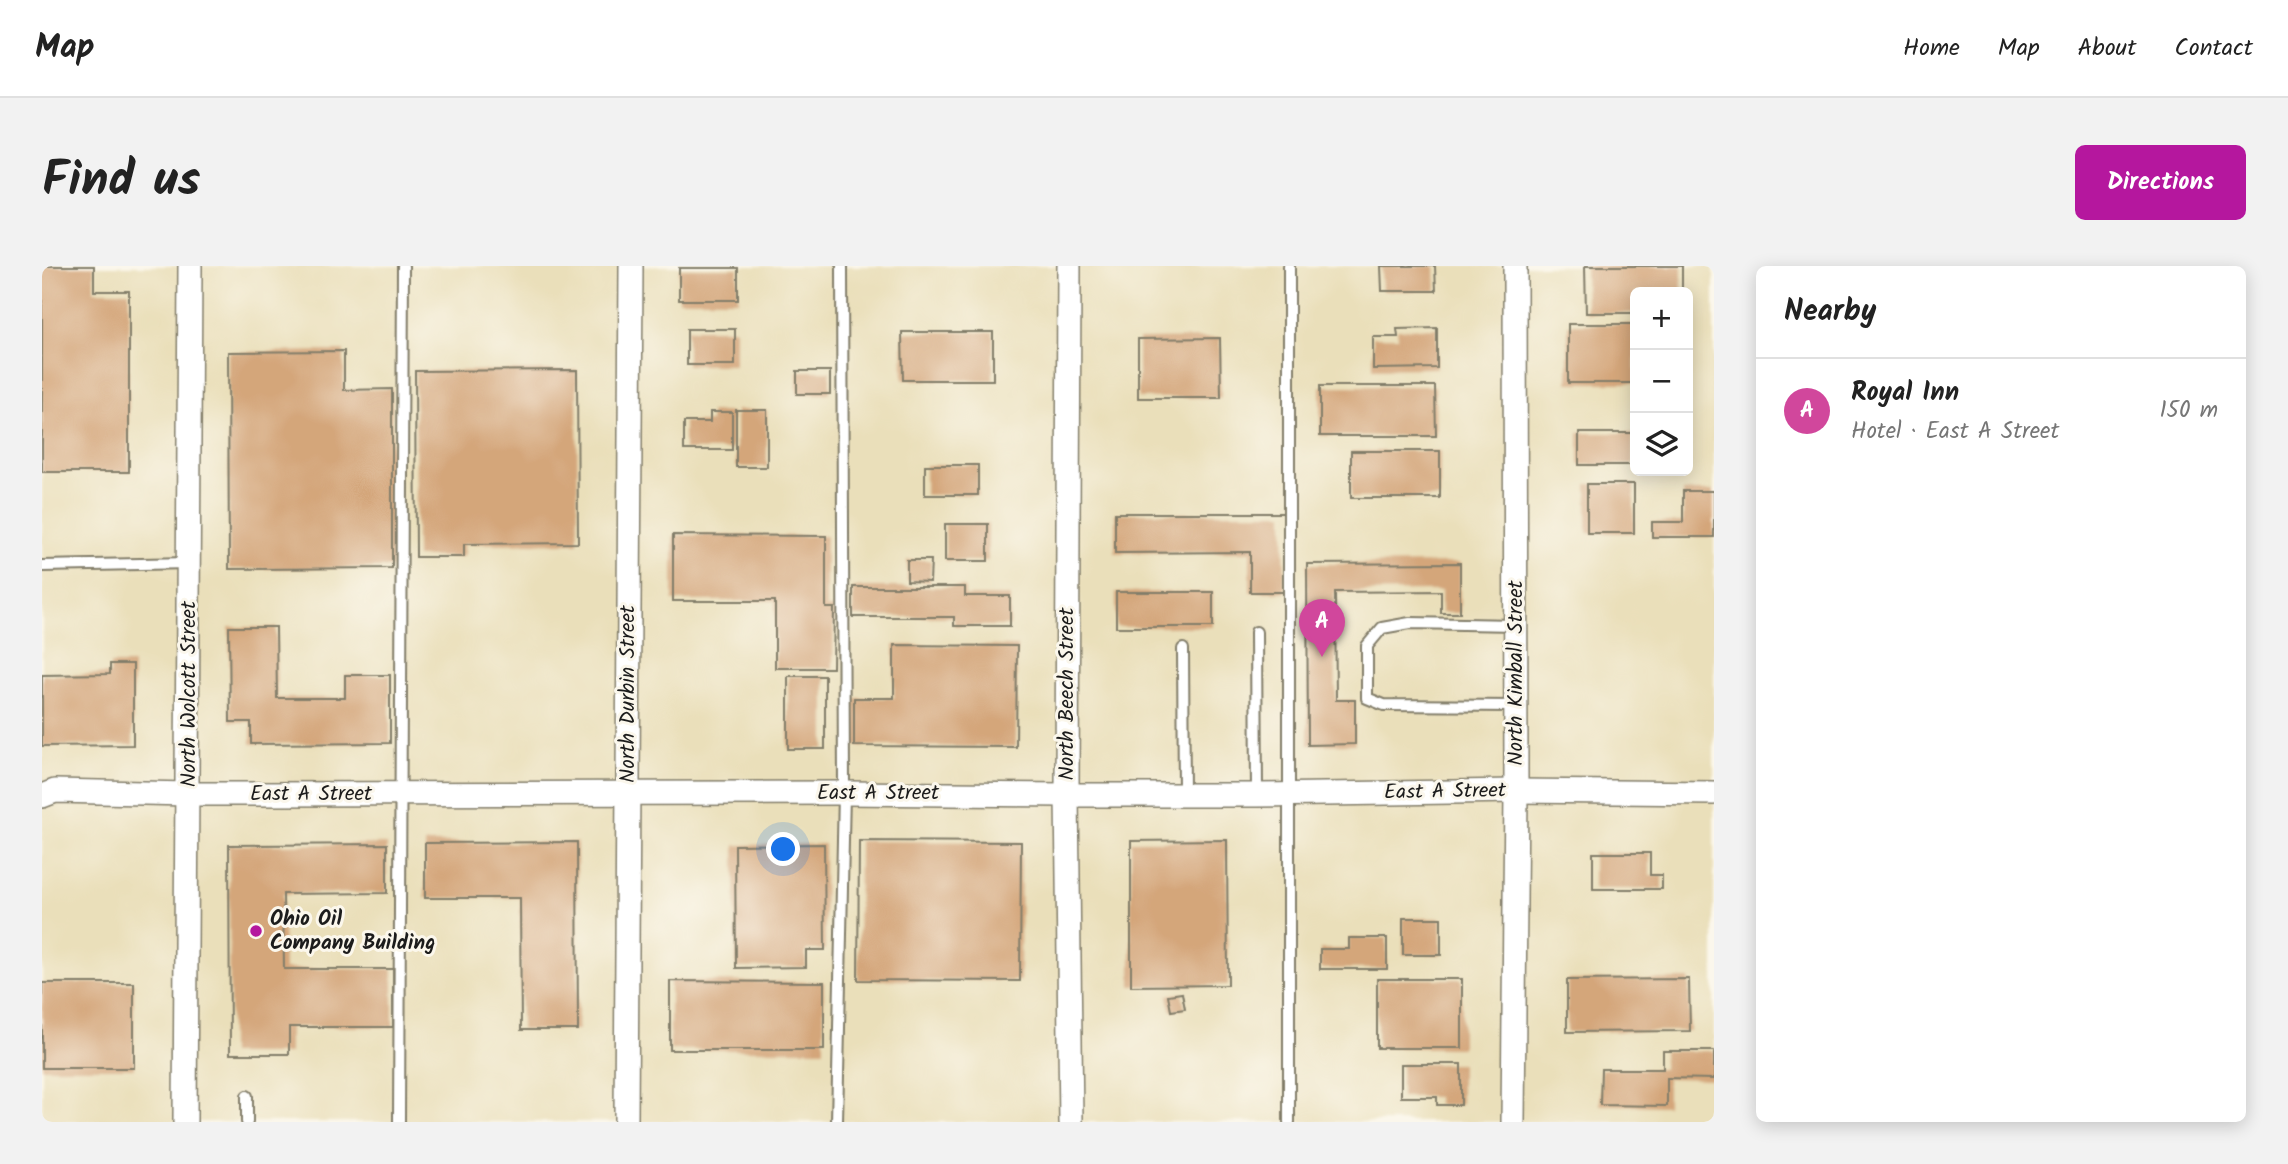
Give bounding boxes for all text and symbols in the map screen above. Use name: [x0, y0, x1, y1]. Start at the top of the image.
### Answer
text: Map: [35, 22, 95, 75]
text: Home: [1903, 29, 1960, 68]
text: Map: [1998, 29, 2040, 68]
text: About: [2078, 29, 2136, 68]
text: Contact: [2174, 29, 2253, 68]
text: Find us: [42, 143, 200, 221]
button: Directions: [2075, 145, 2246, 220]
map controls: [1630, 287, 1693, 476]
button: +: [1630, 287, 1693, 350]
text: Nearby: [1784, 288, 1876, 336]
button: −: [1630, 350, 1693, 413]
text: Royal Inn: [1851, 372, 1959, 414]
text: A: [1800, 393, 1814, 429]
text: 150 m: [2159, 393, 2218, 429]
button: layers: [1630, 413, 1693, 476]
text: Hotel · East A Street: [1851, 414, 2059, 450]
street label: North Kimball Street: [1500, 579, 1533, 766]
pin: A: [1299, 599, 1345, 657]
street label: North Wolcott Street: [173, 600, 206, 787]
street label: North Durbin Street: [612, 604, 645, 783]
street label: North Beech Street: [1051, 607, 1084, 781]
street label: East A Street: [1384, 774, 1507, 810]
street label: East A Street: [817, 777, 940, 810]
street label: East A Street: [250, 778, 373, 811]
your location: [766, 832, 800, 866]
place label: Ohio Oil Company Building: [270, 903, 435, 960]
marker: Ohio Oil Company Building: [248, 923, 264, 939]

